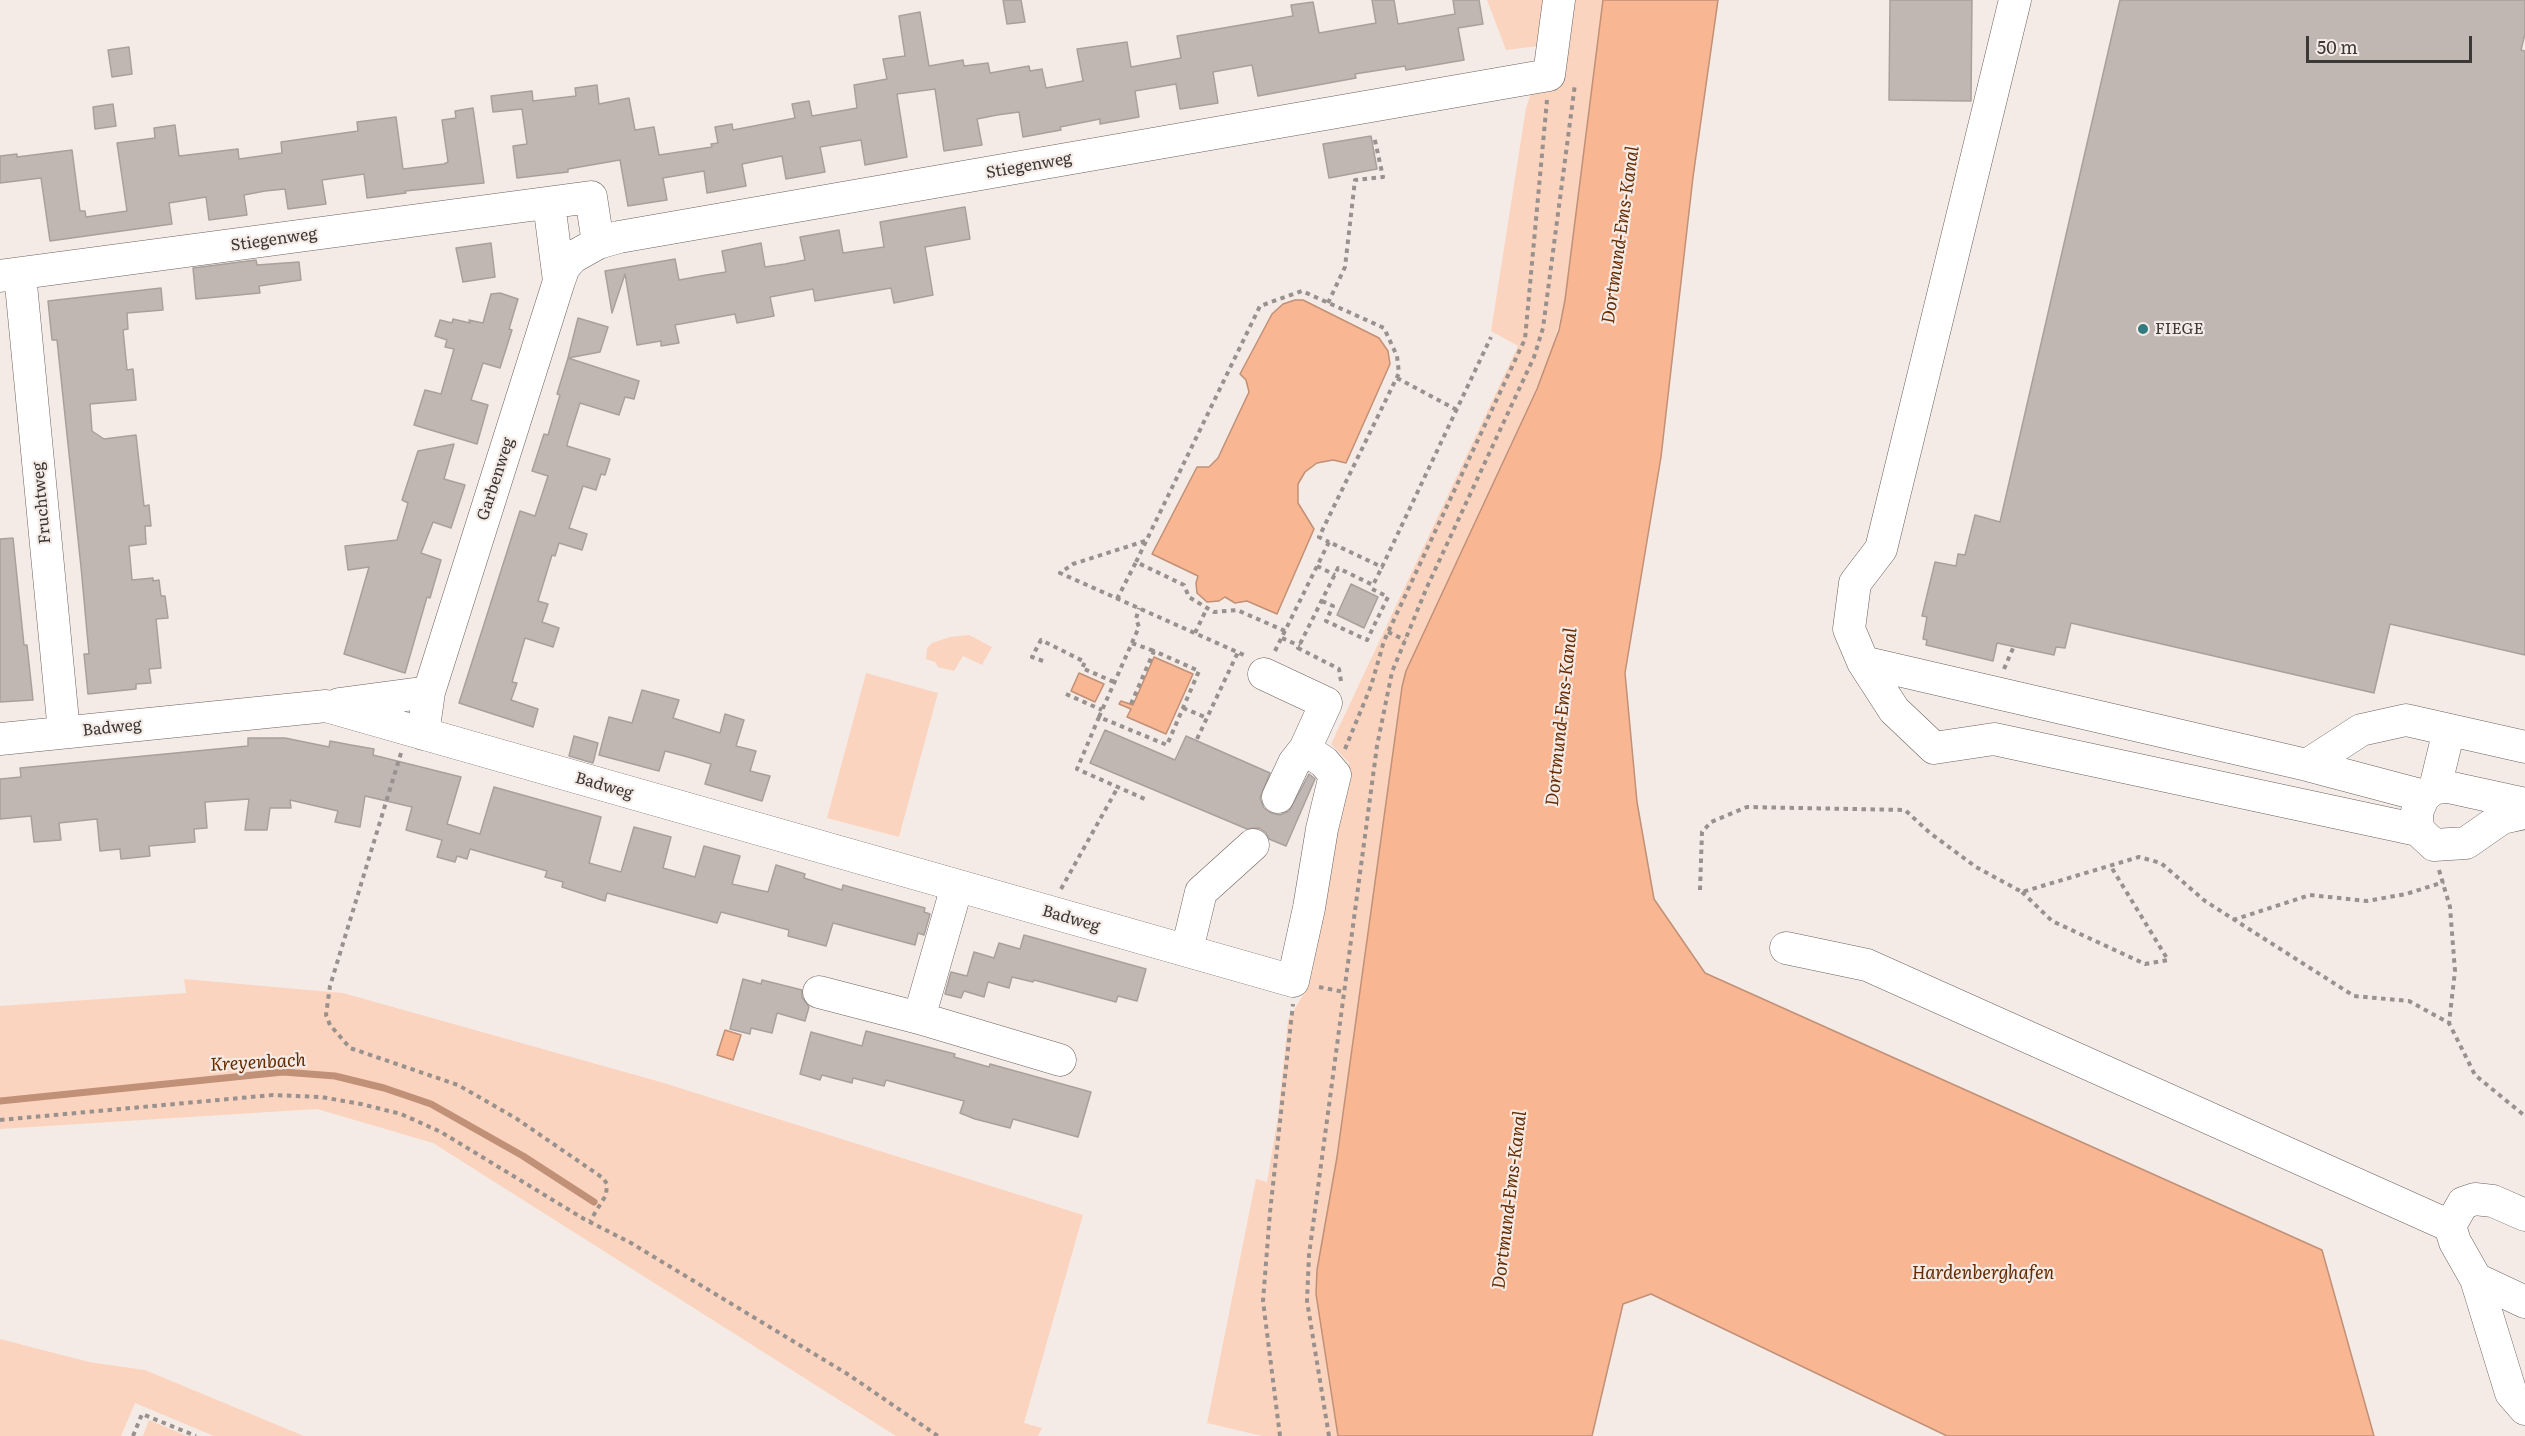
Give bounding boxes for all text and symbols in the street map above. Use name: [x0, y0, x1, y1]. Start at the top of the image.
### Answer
scale bar: [2309, 24, 2476, 62]
text: 50 m: [2317, 33, 2358, 60]
water label: Dortmund-Ems-Kanal: [1598, 145, 1644, 325]
street label: Stiegenweg: [984, 149, 1074, 183]
street label: Stiegenweg: [230, 224, 318, 256]
place label: FIEGE: [2155, 319, 2204, 339]
marker: FIEGE: [2136, 322, 2150, 336]
street label: Garbenweg: [474, 435, 518, 523]
street label: Fruchtweg: [29, 461, 55, 545]
water label: Dortmund-Ems-Kanal: [1542, 627, 1582, 807]
street label: Badweg: [81, 715, 143, 741]
street label: Badweg: [573, 769, 635, 803]
street label: Badweg: [1040, 902, 1102, 936]
water label: Kreyenbach: [210, 1050, 306, 1076]
water label: Dortmund-Ems-Kanal: [1488, 1110, 1532, 1290]
water label: Hardenberghafen: [1912, 1263, 2054, 1285]

